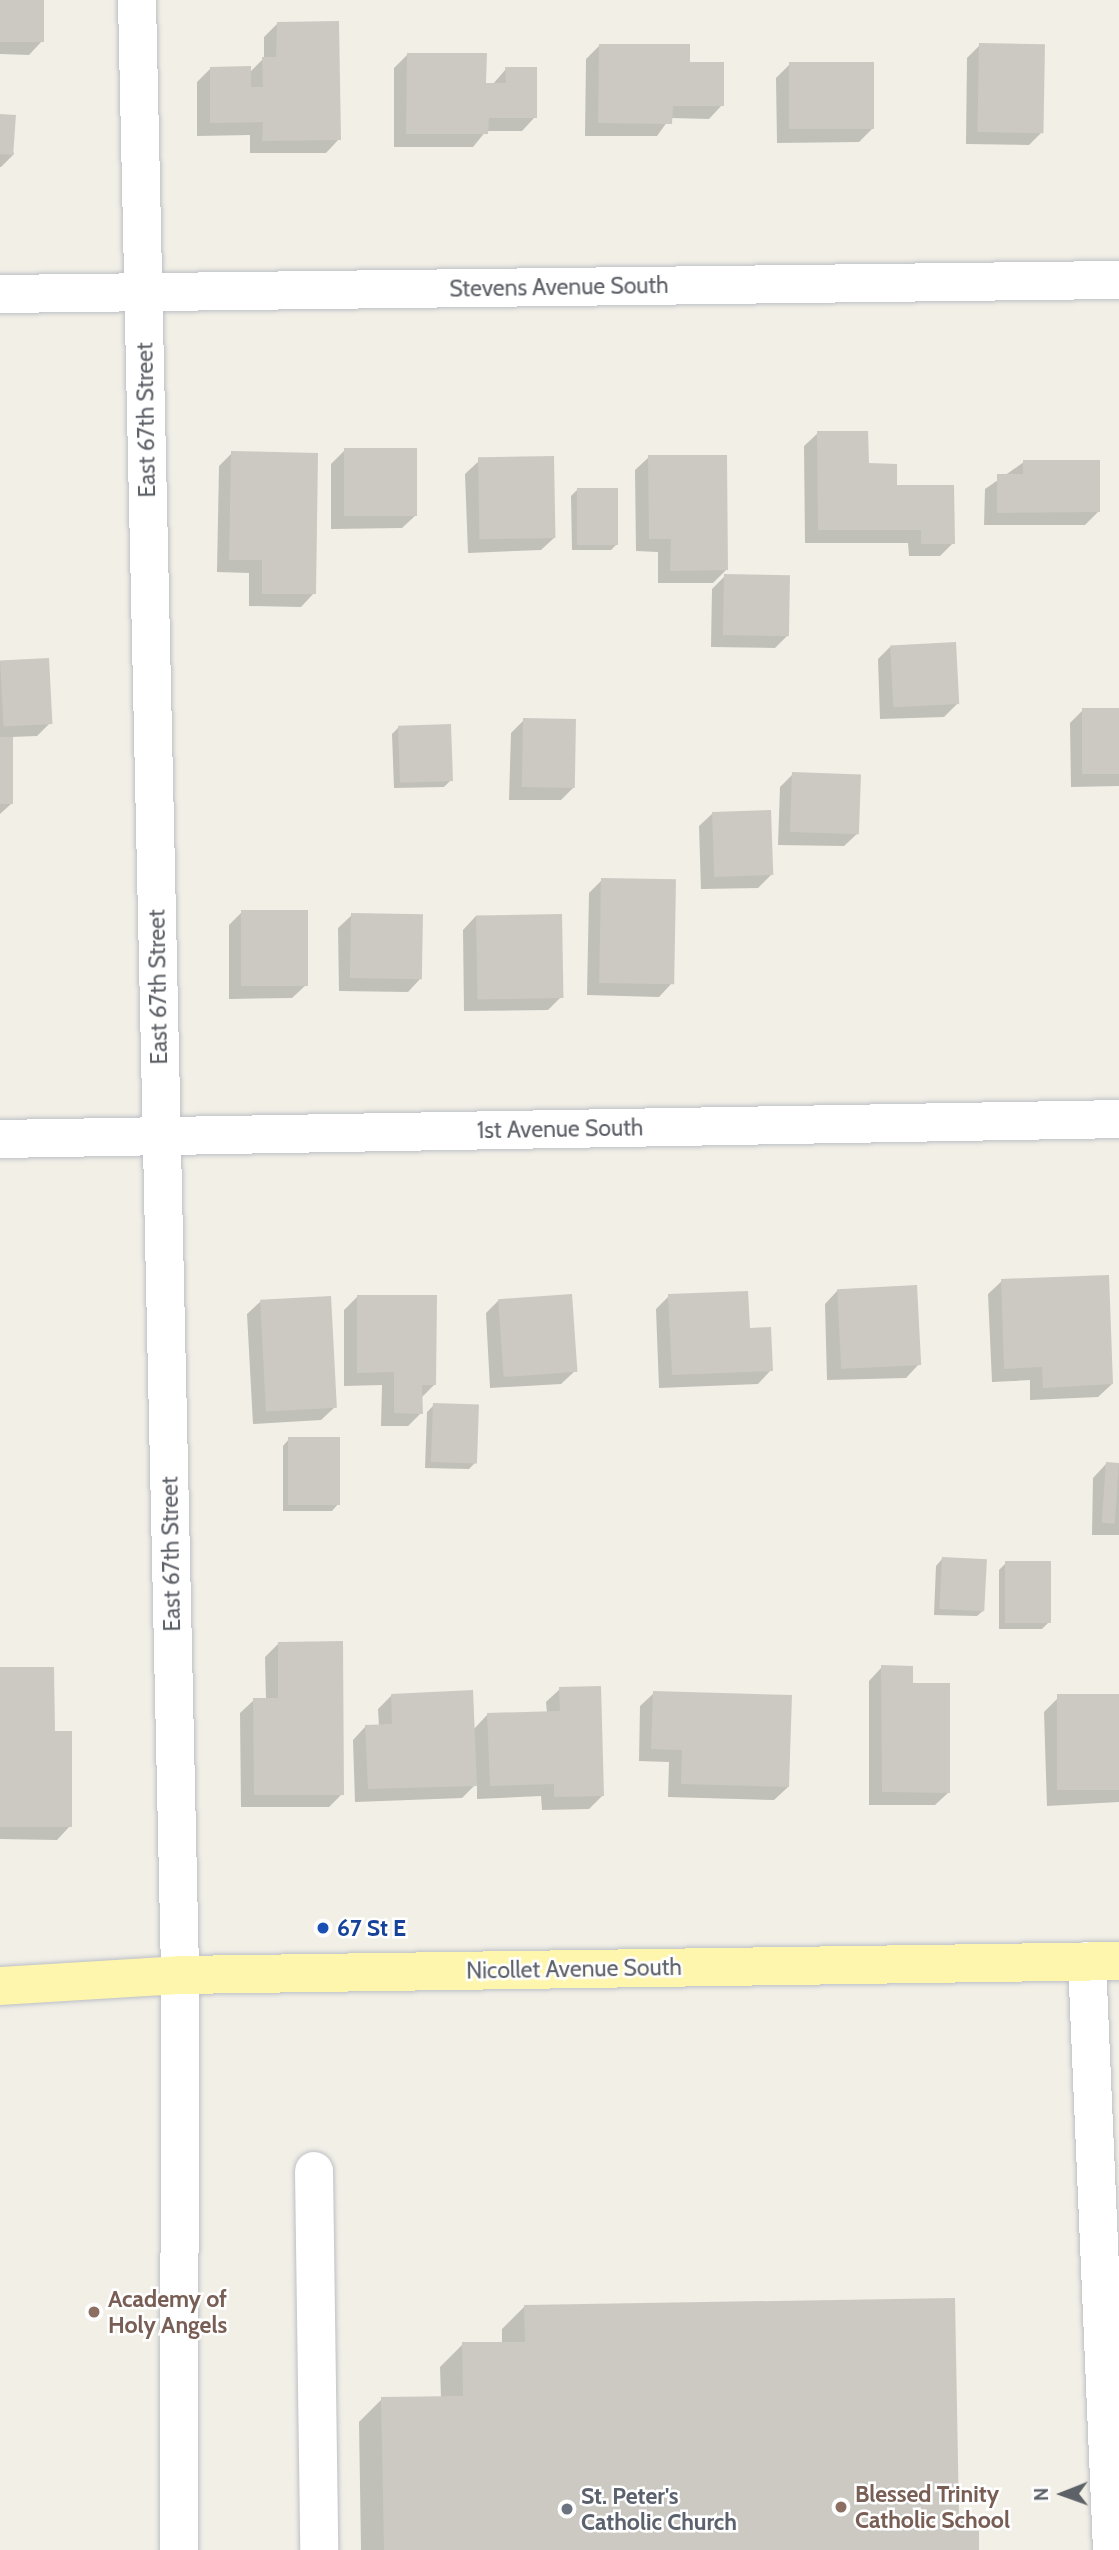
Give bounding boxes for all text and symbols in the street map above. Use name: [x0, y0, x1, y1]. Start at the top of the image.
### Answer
street label: Stevens Avenue South: [449, 271, 669, 303]
street label: East 67th Street: [131, 342, 161, 498]
street label: East 67th Street: [143, 909, 173, 1065]
street label: 1st Avenue South: [477, 1114, 643, 1144]
street label: East 67th Street: [156, 1476, 186, 1632]
place label: 67 St E: [337, 1914, 406, 1942]
marker: 67 St E: [315, 1920, 331, 1936]
street label: Nicollet Avenue South: [466, 1953, 682, 1985]
place label: Academy of Holy Angels: [108, 2285, 227, 2339]
marker: Academy of Holy Angels: [86, 2304, 102, 2320]
north arrow: [1028, 2459, 1098, 2529]
place label: Blessed Trinity Catholic School: [855, 2480, 1010, 2534]
place label: St. Peter's Catholic Church: [581, 2482, 737, 2536]
text: N: [1030, 2487, 1053, 2501]
marker: Blessed Trinity Catholic School: [833, 2499, 849, 2515]
marker: St. Peter's Catholic Church: [559, 2501, 575, 2517]

